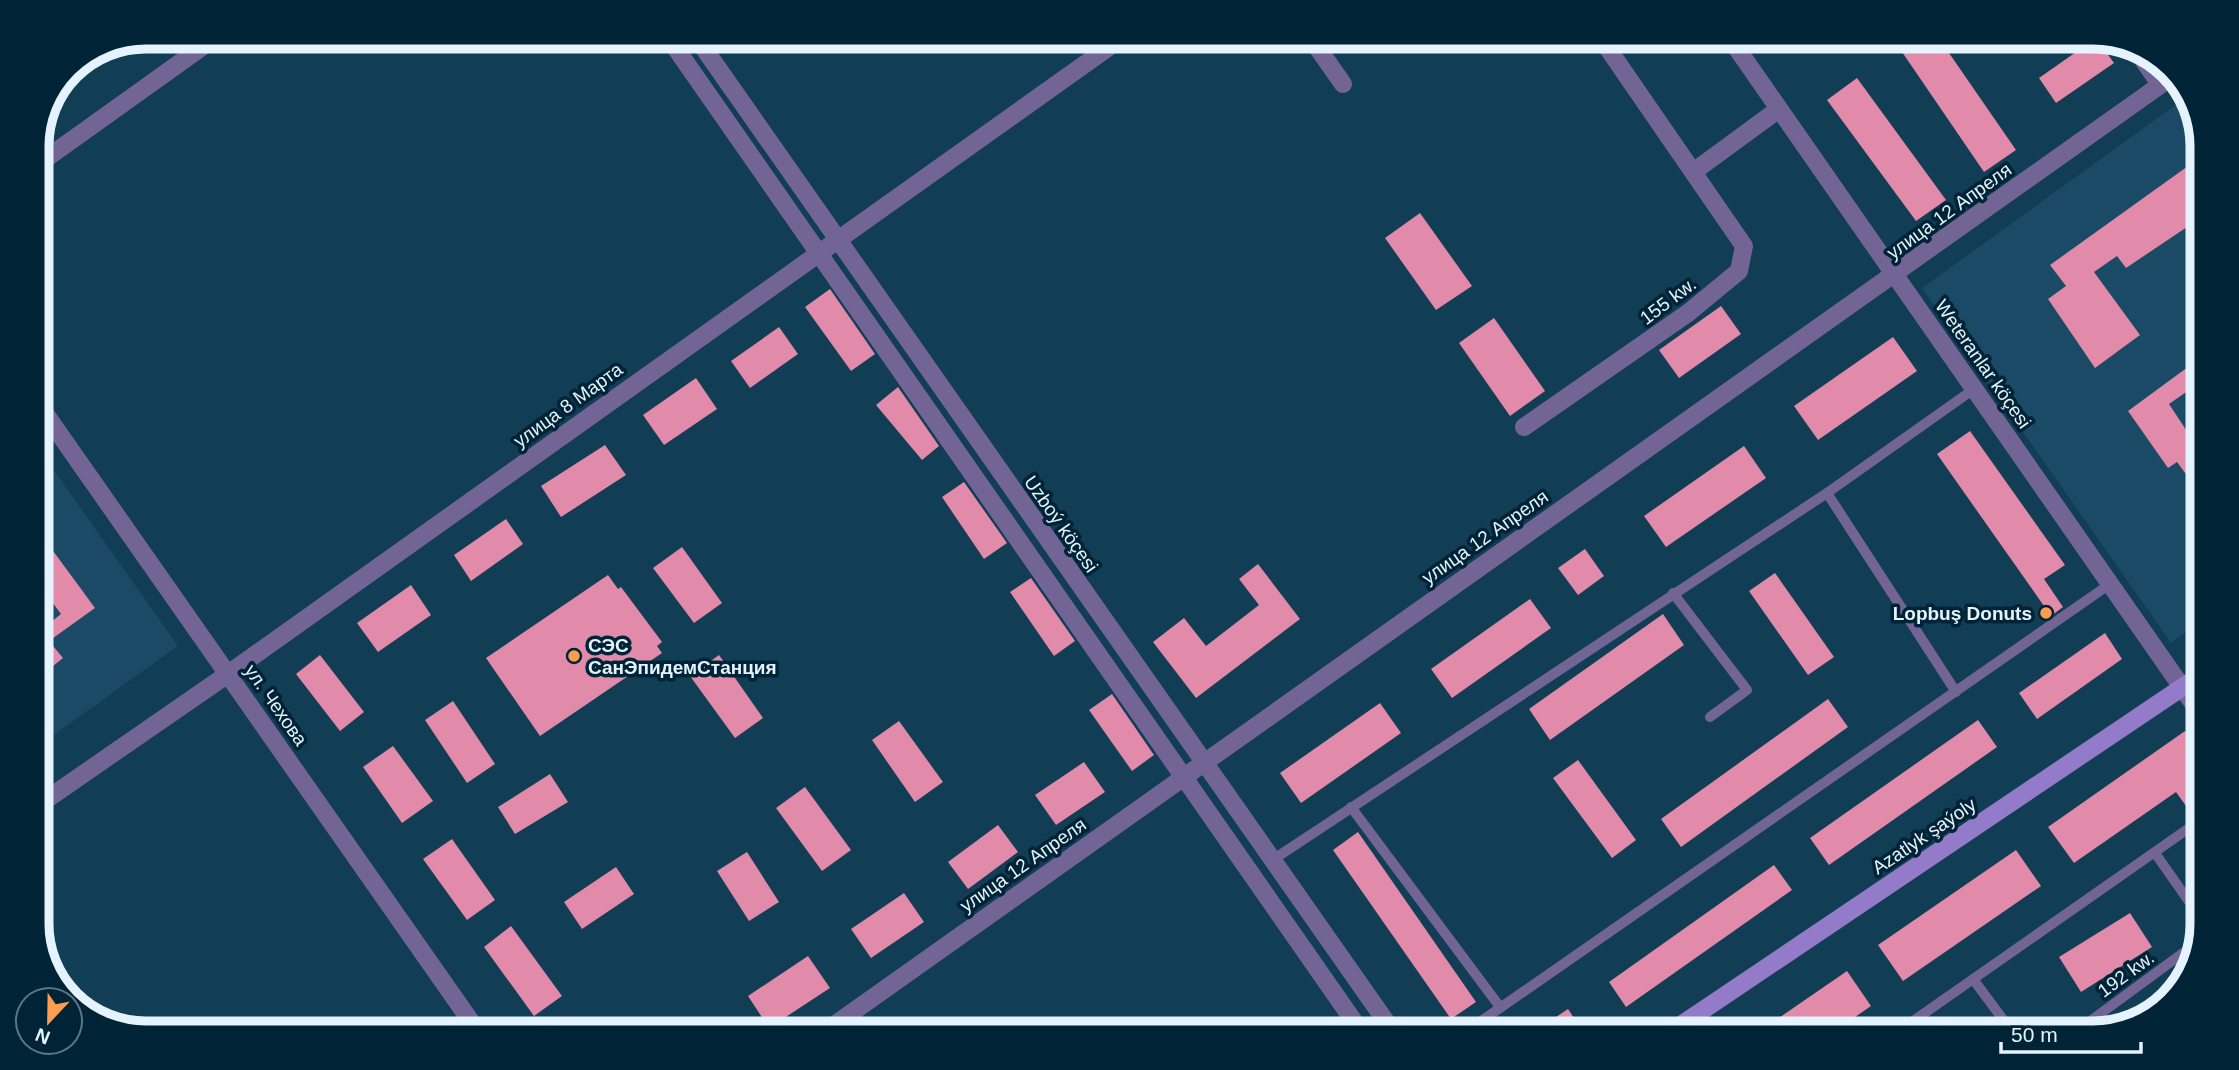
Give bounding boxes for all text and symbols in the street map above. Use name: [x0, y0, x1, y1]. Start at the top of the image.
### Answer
street label: улица 12 Апреля: [1883, 159, 2015, 263]
street label: 155 kw.: [1636, 273, 1700, 329]
street label: Weteranlar köçesi: [1931, 296, 2035, 432]
street label: улица 8 Марта: [510, 358, 627, 451]
street label: Uzboý köçesi: [1020, 472, 1102, 576]
street label: улица 12 Апреля: [1418, 486, 1552, 588]
place label: Lopbuş Donuts: [1893, 603, 2032, 624]
marker: Lopbuş Donuts: [2038, 605, 2054, 621]
place label: СЭС СанЭпидемСтанция: [588, 635, 777, 678]
marker: СЭС СанЭпидемСтанция: [566, 648, 582, 664]
street label: ул. Чехова: [240, 661, 312, 750]
street label: Azatlyk şaýoly: [1868, 793, 1980, 878]
street label: улица 12 Апреля: [956, 814, 1090, 916]
street label: 192 kw.: [2094, 947, 2158, 1001]
north arrow: [14, 986, 84, 1056]
scale bar: [2001, 1010, 2141, 1054]
text: 50 m: [2011, 1023, 2058, 1046]
text: N: [33, 1024, 53, 1049]

